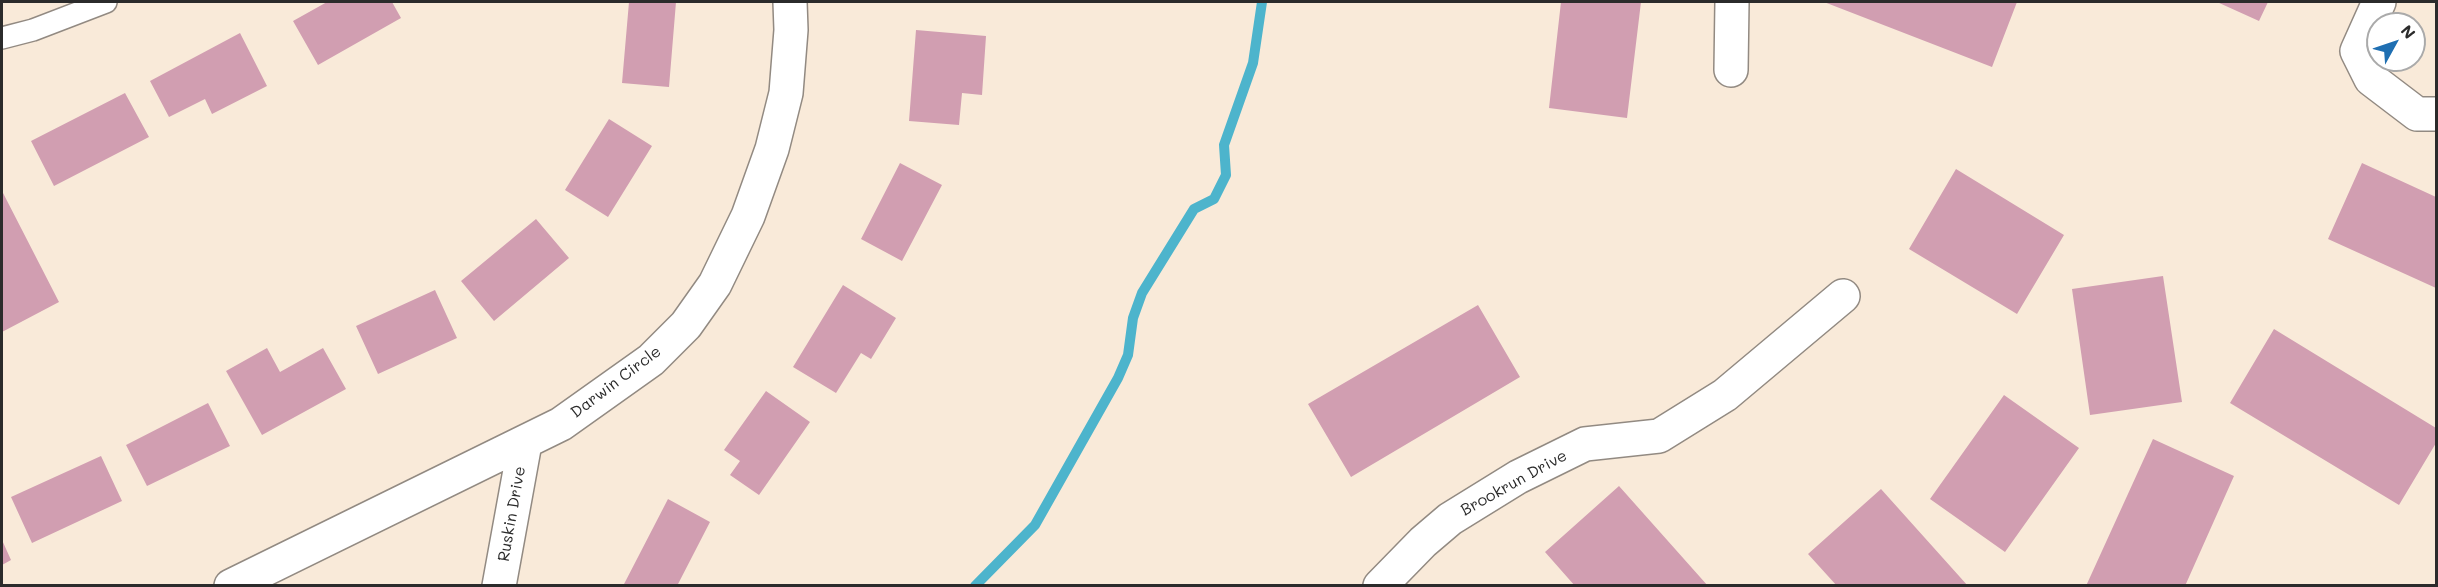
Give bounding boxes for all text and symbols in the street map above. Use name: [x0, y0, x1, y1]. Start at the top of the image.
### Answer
north arrow: [2366, 12, 2426, 72]
text: N: [2397, 20, 2421, 43]
street label: Darwin Circle: [567, 342, 665, 422]
street label: Brookrun Drive: [1458, 446, 1570, 520]
street label: Ruskin Drive: [494, 465, 530, 563]

